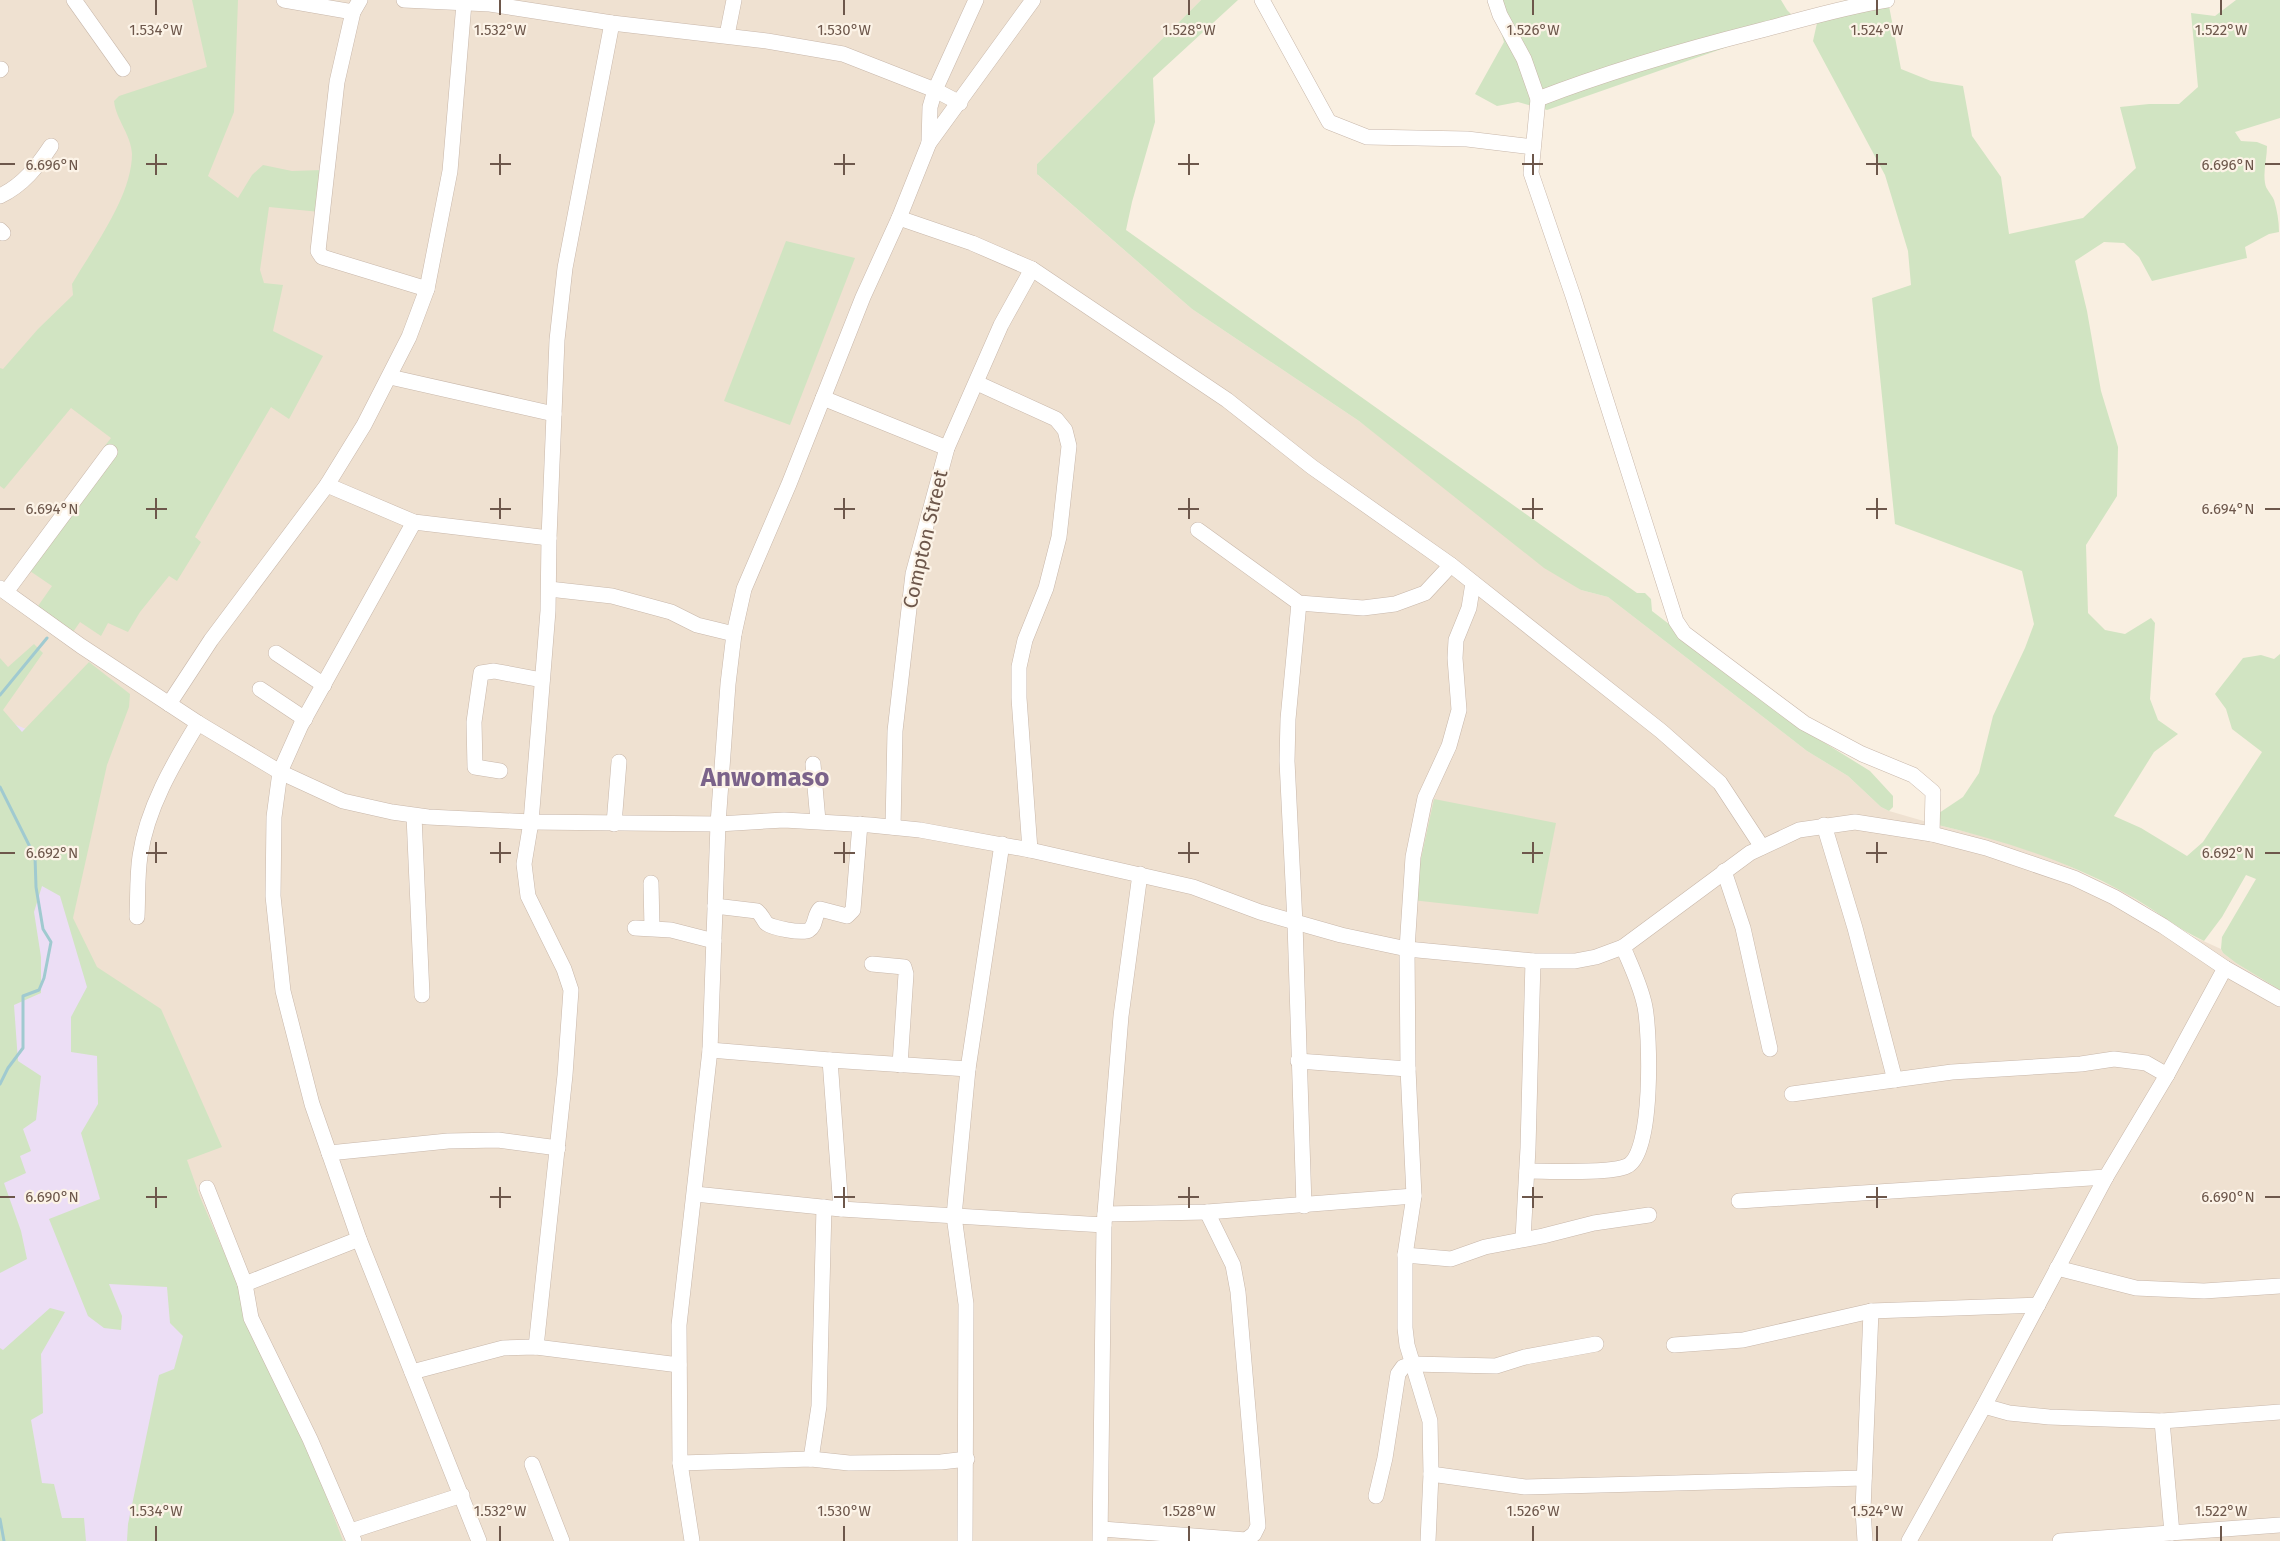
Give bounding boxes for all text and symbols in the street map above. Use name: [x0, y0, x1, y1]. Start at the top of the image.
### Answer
text: 1.534°W: [129, 21, 183, 39]
text: 1.532°W: [474, 21, 527, 39]
text: 1.530°W: [817, 21, 871, 39]
text: 1.528°W: [1162, 21, 1216, 39]
text: 1.526°W: [1506, 21, 1560, 39]
text: 1.524°W: [1851, 21, 1904, 39]
text: 1.522°W: [2195, 21, 2248, 39]
text: 6.696°N: [25, 156, 79, 174]
text: 6.696°N: [2201, 156, 2255, 174]
street label: Compton Street: [897, 467, 953, 611]
text: 6.694°N: [25, 500, 79, 518]
text: 6.694°N: [2201, 500, 2255, 518]
district label: Anwomaso: [700, 762, 829, 793]
text: 6.692°N: [26, 844, 78, 862]
text: 6.692°N: [2202, 844, 2254, 862]
text: 6.690°N: [25, 1188, 79, 1206]
text: 6.690°N: [2201, 1188, 2255, 1206]
text: 1.534°W: [129, 1502, 183, 1520]
text: 1.532°W: [474, 1502, 527, 1520]
text: 1.530°W: [817, 1502, 871, 1520]
text: 1.528°W: [1162, 1502, 1216, 1520]
text: 1.526°W: [1506, 1502, 1560, 1520]
text: 1.524°W: [1851, 1502, 1904, 1520]
text: 1.522°W: [2195, 1502, 2248, 1520]

